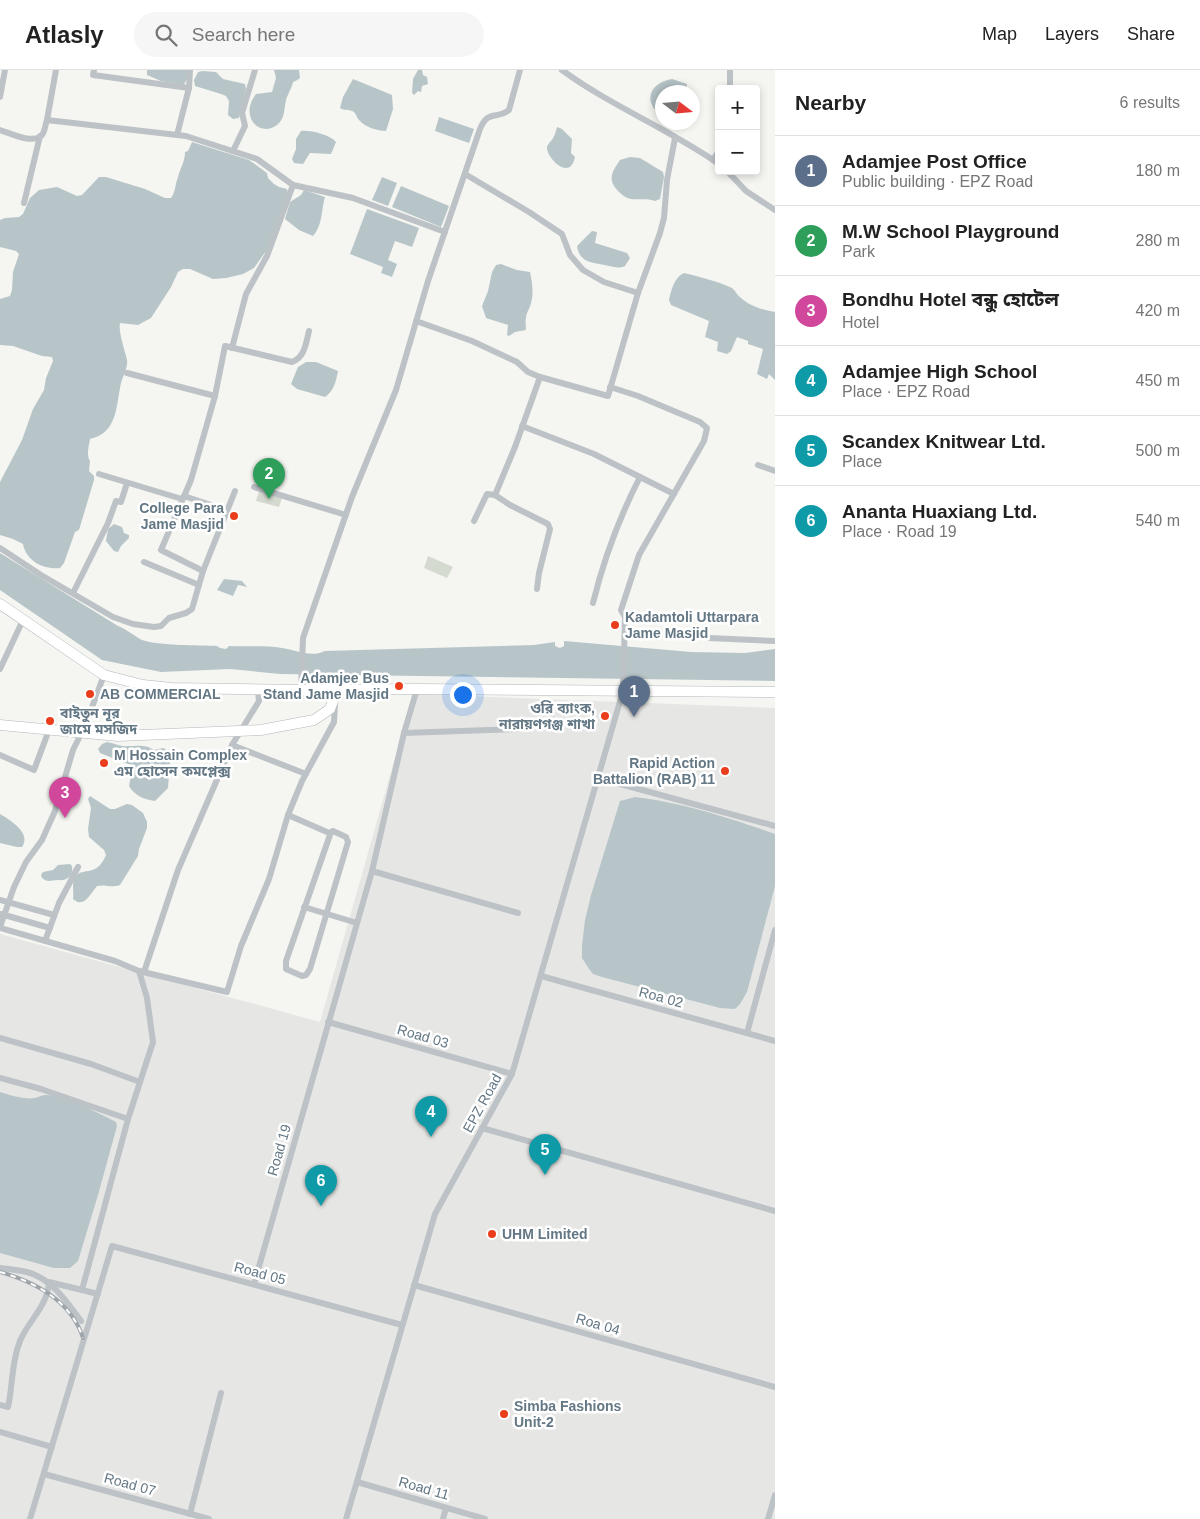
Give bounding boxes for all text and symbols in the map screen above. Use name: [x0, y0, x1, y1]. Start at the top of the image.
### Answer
search box: [134, 12, 484, 57]
text: Atlasly: [25, 21, 104, 48]
icon: search: [152, 21, 180, 49]
text: Search here: [192, 24, 295, 45]
text: Map: [982, 24, 1017, 44]
text: Layers: [1045, 24, 1099, 44]
text: Share: [1127, 24, 1175, 44]
north arrow: [655, 85, 700, 130]
map controls: [715, 85, 760, 175]
button: +: [715, 85, 760, 130]
text: Nearby: [795, 91, 866, 114]
text: 6 results: [1120, 94, 1180, 111]
button: −: [715, 130, 760, 175]
text: Adamjee Post Office: [842, 151, 1027, 172]
text: 1: [807, 162, 815, 179]
text: 180 m: [1136, 162, 1180, 179]
text: Public building · EPZ Road: [842, 173, 1033, 190]
text: M.W School Playground: [842, 221, 1059, 242]
text: 2: [807, 232, 815, 249]
text: 280 m: [1136, 232, 1180, 249]
text: Park: [842, 243, 875, 260]
text: Bondhu Hotel বন্ধু হোটেল: [842, 289, 1059, 310]
text: 3: [807, 302, 815, 319]
text: 420 m: [1136, 302, 1180, 319]
text: Hotel: [842, 314, 879, 331]
text: Adamjee High School: [842, 361, 1037, 382]
text: 4: [807, 372, 815, 389]
text: 450 m: [1136, 372, 1180, 389]
text: Place · EPZ Road: [842, 383, 970, 400]
text: Scandex Knitwear Ltd.: [842, 431, 1046, 452]
text: 5: [807, 442, 815, 459]
text: 500 m: [1136, 442, 1180, 459]
text: Place: [842, 453, 882, 470]
pin: 2: [253, 458, 285, 499]
place label: College Para Jame Masjid: [139, 500, 224, 532]
text: Ananta Huaxiang Ltd.: [842, 501, 1037, 522]
marker: College Para Jame Masjid: [228, 510, 240, 522]
text: 6: [807, 512, 815, 529]
text: 540 m: [1136, 512, 1180, 529]
text: Place · Road 19: [842, 523, 957, 540]
place label: Kadamtoli Uttarpara Jame Masjid: [625, 609, 759, 641]
marker: Kadamtoli Uttarpara Jame Masjid: [609, 619, 621, 631]
place label: Adamjee Bus Stand Jame Masjid: [263, 670, 389, 702]
pin: 1: [618, 676, 650, 717]
marker: Adamjee Bus Stand Jame Masjid: [393, 680, 405, 692]
your location: [450, 682, 476, 708]
place label: AB COMMERCIAL: [100, 686, 221, 702]
marker: AB COMMERCIAL: [84, 688, 96, 700]
place label: ওরি ব্যাংক, নারায়ণগঞ্জ শাখা: [498, 700, 596, 732]
place label: বাইতুন নূর জামে মসজিদ: [59, 705, 138, 737]
marker: ওরি ব্যাংক, নারায়ণগঞ্জ শাখা: [599, 710, 611, 722]
marker: বাইতুন নূর জামে মসজিদ: [44, 715, 56, 727]
place label: M Hossain Complex এম হোসেন কমপ্লেক্স: [114, 747, 247, 779]
place label: Rapid Action Battalion (RAB) 11: [593, 755, 715, 787]
marker: M Hossain Complex এম হোসেন কমপ্লেক্স: [98, 757, 110, 769]
marker: Rapid Action Battalion (RAB) 11: [719, 765, 731, 777]
pin: 3: [49, 777, 81, 818]
street label: Roa 02: [637, 983, 685, 1011]
street label: Road 03: [395, 1021, 451, 1051]
street label: EPZ Road: [459, 1071, 505, 1135]
pin: 4: [415, 1096, 447, 1137]
street label: Road 19: [264, 1122, 294, 1178]
pin: 5: [529, 1134, 561, 1175]
pin: 6: [305, 1165, 337, 1206]
place label: UHM Limited: [502, 1226, 588, 1242]
marker: UHM Limited: [486, 1228, 498, 1240]
street label: Road 05: [232, 1258, 288, 1288]
street label: Roa 04: [574, 1310, 622, 1338]
place label: Simba Fashions Unit-2: [514, 1398, 622, 1430]
marker: Simba Fashions Unit-2: [498, 1408, 510, 1420]
street label: Road 07: [102, 1469, 158, 1499]
street label: Road 11: [397, 1473, 451, 1503]

